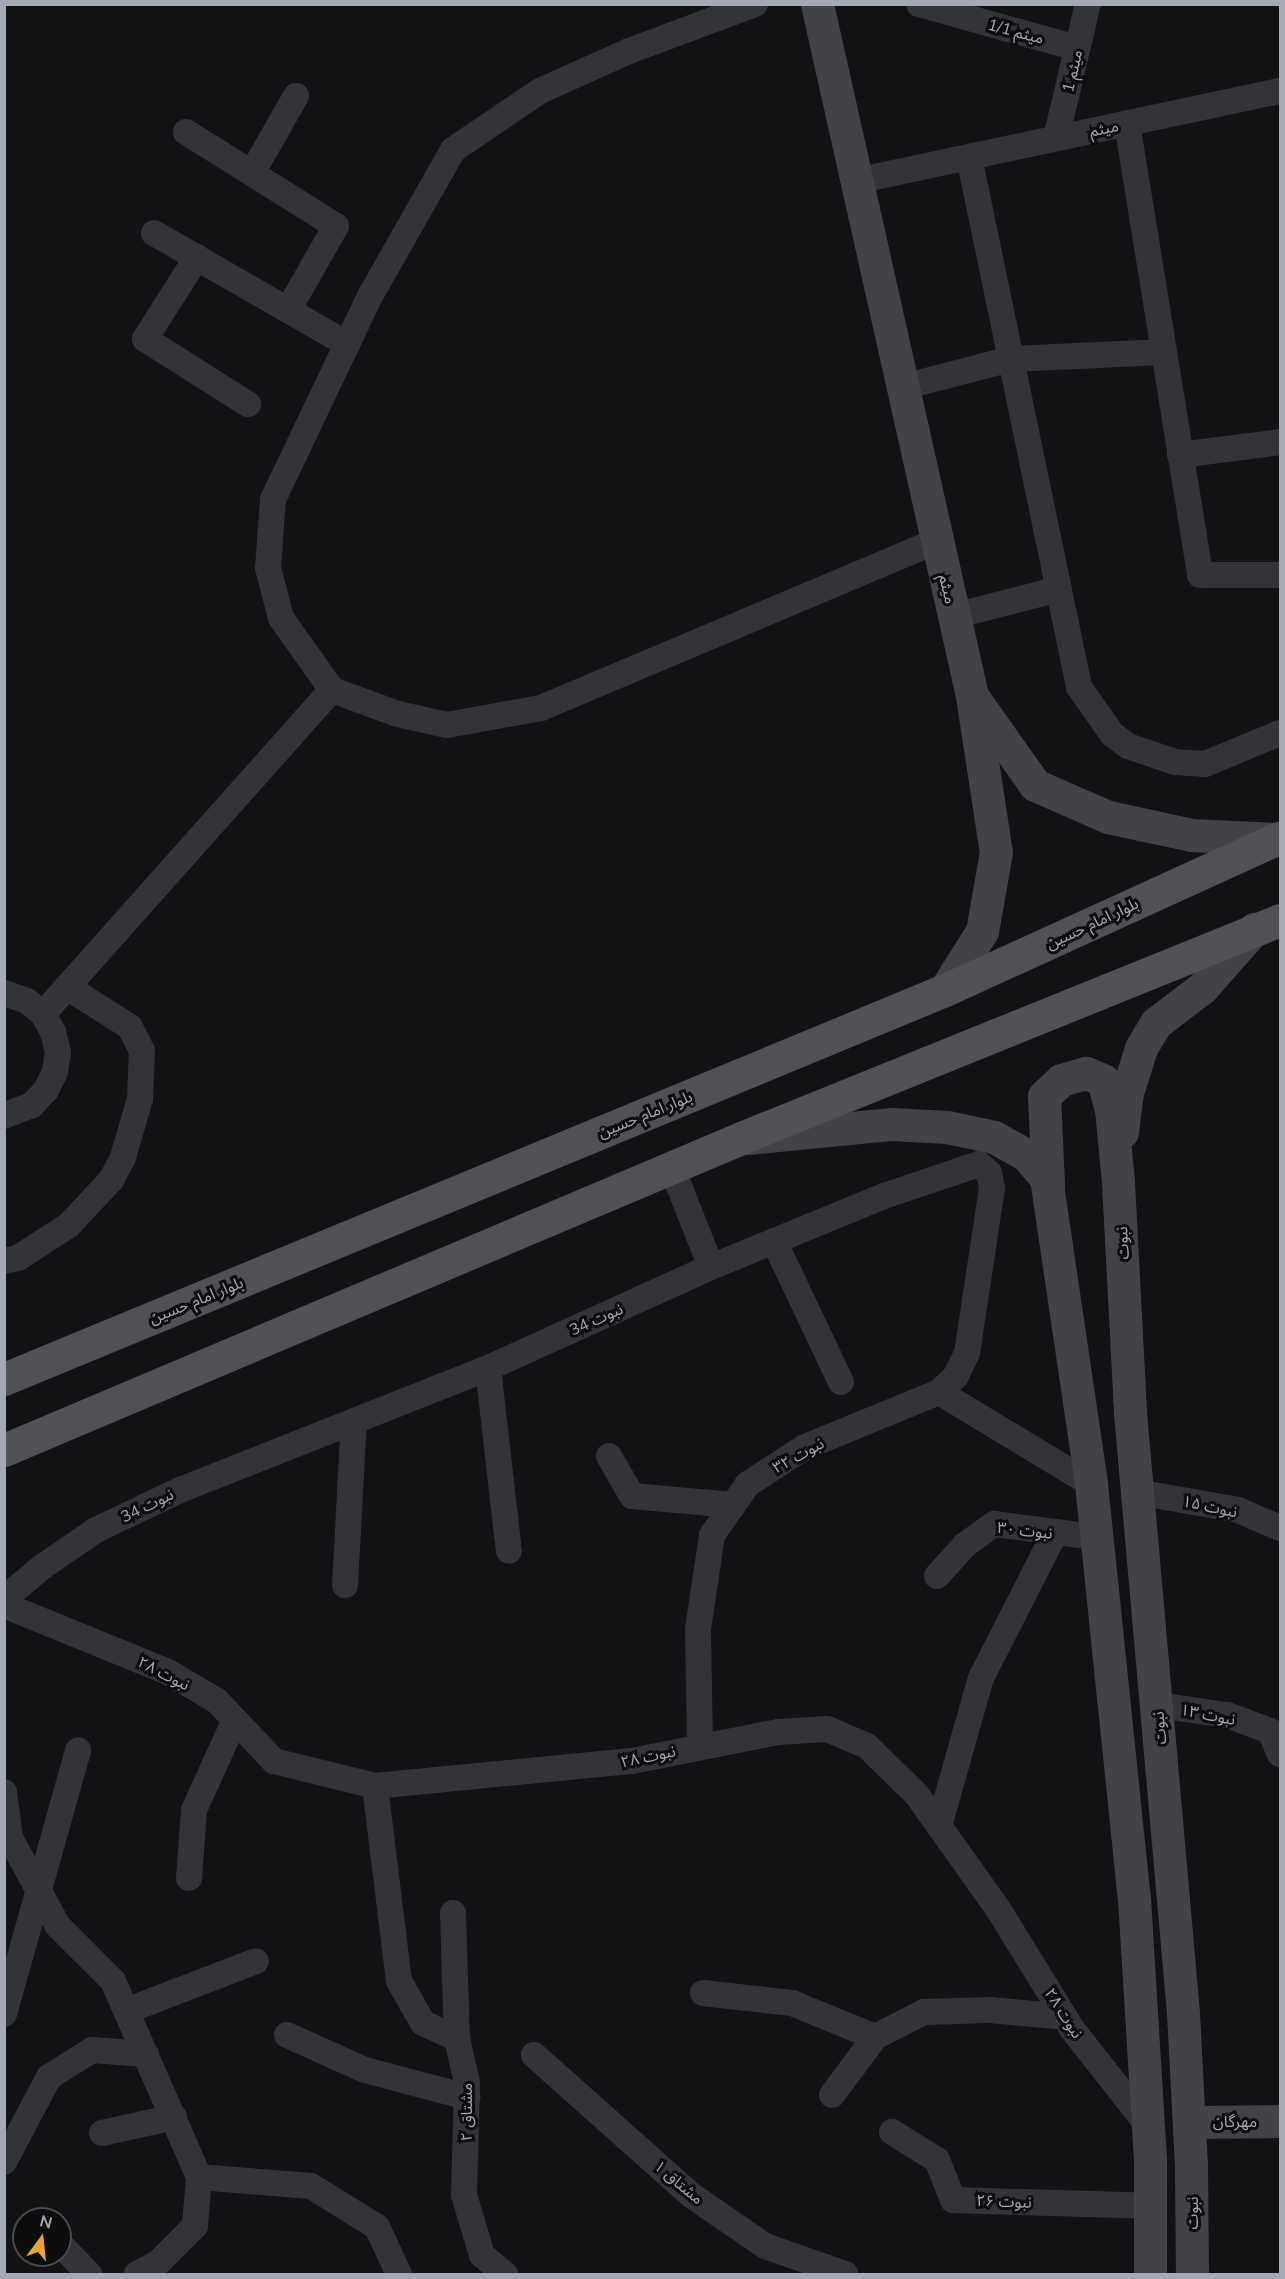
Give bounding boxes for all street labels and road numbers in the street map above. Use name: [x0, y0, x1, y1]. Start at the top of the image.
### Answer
street label: میثم 1/1: [986, 14, 1046, 48]
street label: میثم 1: [1058, 48, 1086, 94]
street label: میثم: [1088, 116, 1120, 140]
street label: میثم: [935, 573, 961, 605]
street label: بلوار امام حسین: [1043, 893, 1141, 953]
street label: بلوار امام حسین: [595, 1086, 695, 1142]
street label: نبوت: [1112, 1226, 1132, 1260]
street label: بلوار امام حسین: [146, 1272, 246, 1328]
street label: نبوت 34: [566, 1299, 626, 1339]
street label: نبوت ۳۲: [769, 1433, 827, 1477]
street label: نبوت 34: [117, 1484, 177, 1526]
street label: نبوت ۱۵: [1181, 1491, 1239, 1521]
street label: نبوت ۳۰: [996, 1518, 1054, 1542]
street label: نبوت ۲۸: [135, 1652, 193, 1694]
street label: نبوت ۱۳: [1179, 1699, 1237, 1729]
street label: نبوت: [1148, 1711, 1170, 1745]
street label: نبوت ۲۸: [619, 1741, 677, 1771]
street label: نبوت ۲۸: [1041, 1984, 1087, 2042]
street label: مشتاق ۲: [456, 2083, 476, 2141]
street label: مهرگان: [1213, 2111, 1257, 2131]
street label: مشتاق ۱: [650, 2156, 708, 2208]
street label: نبوت ۲۶: [976, 2190, 1032, 2212]
street label: نبوت: [1182, 2196, 1202, 2230]

